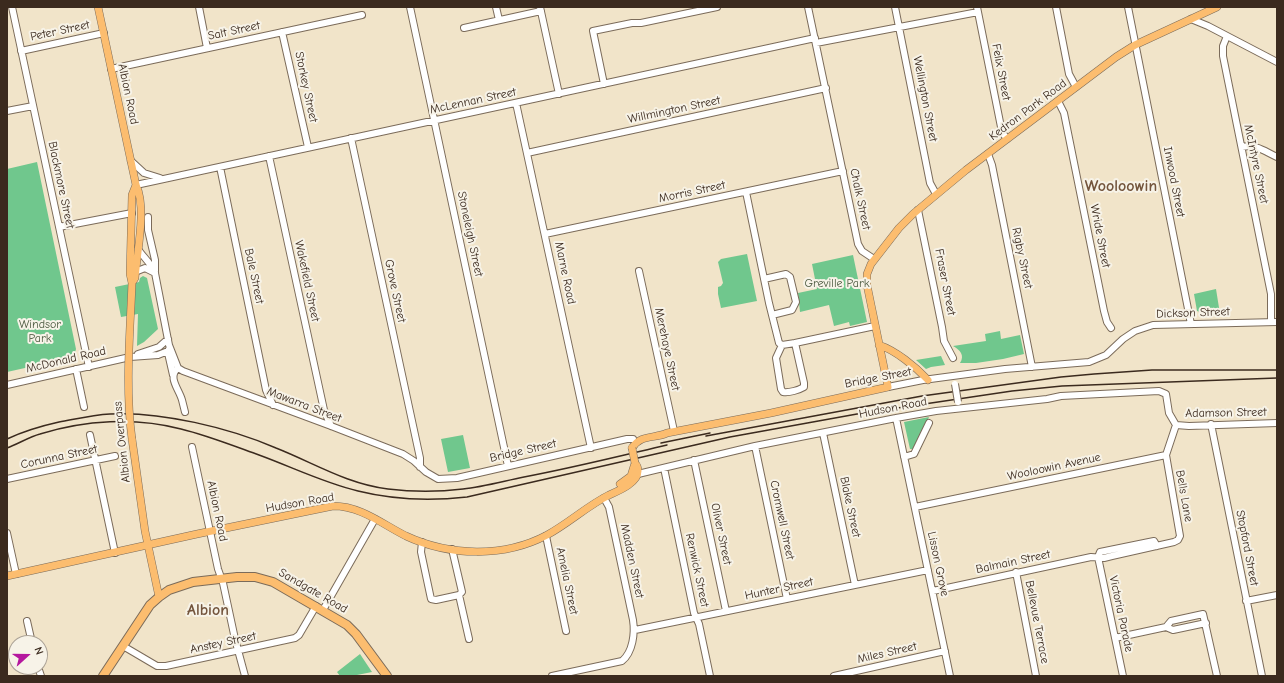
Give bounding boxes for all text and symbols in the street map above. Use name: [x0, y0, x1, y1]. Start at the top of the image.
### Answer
street label: Peter Street: [29, 18, 91, 44]
street label: Salt Street: [207, 18, 261, 44]
street label: Felix Street: [988, 42, 1014, 102]
street label: Storkey Street: [291, 50, 321, 124]
street label: Wellington Street: [910, 55, 940, 143]
street label: Albion Road: [115, 62, 141, 126]
street label: Kedron Park Road: [986, 76, 1070, 144]
street label: McLennan Street: [429, 85, 517, 117]
street label: Willmington Street: [626, 93, 722, 127]
street label: McIntyre Street: [1241, 123, 1271, 205]
street label: Blackmore Street: [45, 140, 77, 230]
street label: Inwood Street: [1160, 146, 1188, 218]
street label: Chalk Street: [846, 167, 874, 231]
district label: Wooloowin: [1085, 176, 1157, 196]
street label: Morris Street: [657, 178, 727, 206]
street label: Stoneleigh Street: [454, 190, 486, 278]
street label: Wride Street: [1087, 203, 1113, 269]
street label: Rigby Street: [1009, 226, 1035, 290]
street label: Wakefield Street: [291, 239, 323, 323]
street label: Marne Road: [551, 240, 579, 306]
street label: Bale Street: [241, 247, 267, 305]
street label: Fraser Street: [931, 248, 959, 316]
street label: Grove Street: [381, 258, 409, 324]
park label: Greville Park: [804, 277, 870, 291]
street label: Dickson Street: [1156, 305, 1230, 321]
street label: Merehaye Street: [651, 306, 683, 392]
park label: Windsor Park: [19, 318, 61, 346]
street label: McDonald Road: [25, 344, 107, 376]
street label: Bridge Street: [843, 364, 913, 392]
street label: Mawarra Street: [265, 384, 343, 426]
street label: Hudson Road: [858, 394, 928, 422]
street label: Albion Overpass: [111, 401, 133, 483]
street label: Adamson Street: [1185, 405, 1267, 421]
street label: Bridge Street: [488, 436, 558, 466]
street label: Corunna Street: [19, 442, 99, 472]
street label: Wooloowin Avenue: [1006, 450, 1102, 484]
street label: Bells Lane: [1172, 469, 1196, 523]
street label: Blake Street: [837, 475, 863, 539]
street label: Albion Road: [204, 479, 230, 543]
street label: Cromwell Street: [767, 479, 797, 561]
street label: Hudson Road: [265, 490, 335, 516]
street label: Oliver Street: [707, 502, 735, 566]
street label: Stopford Street: [1233, 509, 1261, 587]
street label: Madden Street: [617, 522, 647, 600]
street label: Lisson Grove: [924, 530, 952, 598]
street label: Renwick Street: [682, 532, 712, 608]
street label: Amelia Street: [553, 546, 581, 616]
street label: Balmain Street: [974, 547, 1052, 577]
street label: Sandgate Road: [276, 565, 350, 617]
street label: Hunter Street: [744, 575, 814, 603]
street label: Victoria Parade: [1106, 575, 1136, 653]
street label: Bellevue Terrace: [1022, 579, 1052, 665]
district label: Albion: [187, 600, 229, 620]
street label: Anstey Street: [189, 629, 257, 657]
north arrow: [8, 635, 48, 675]
street label: Miles Street: [856, 639, 918, 667]
text: N: [31, 645, 46, 657]

